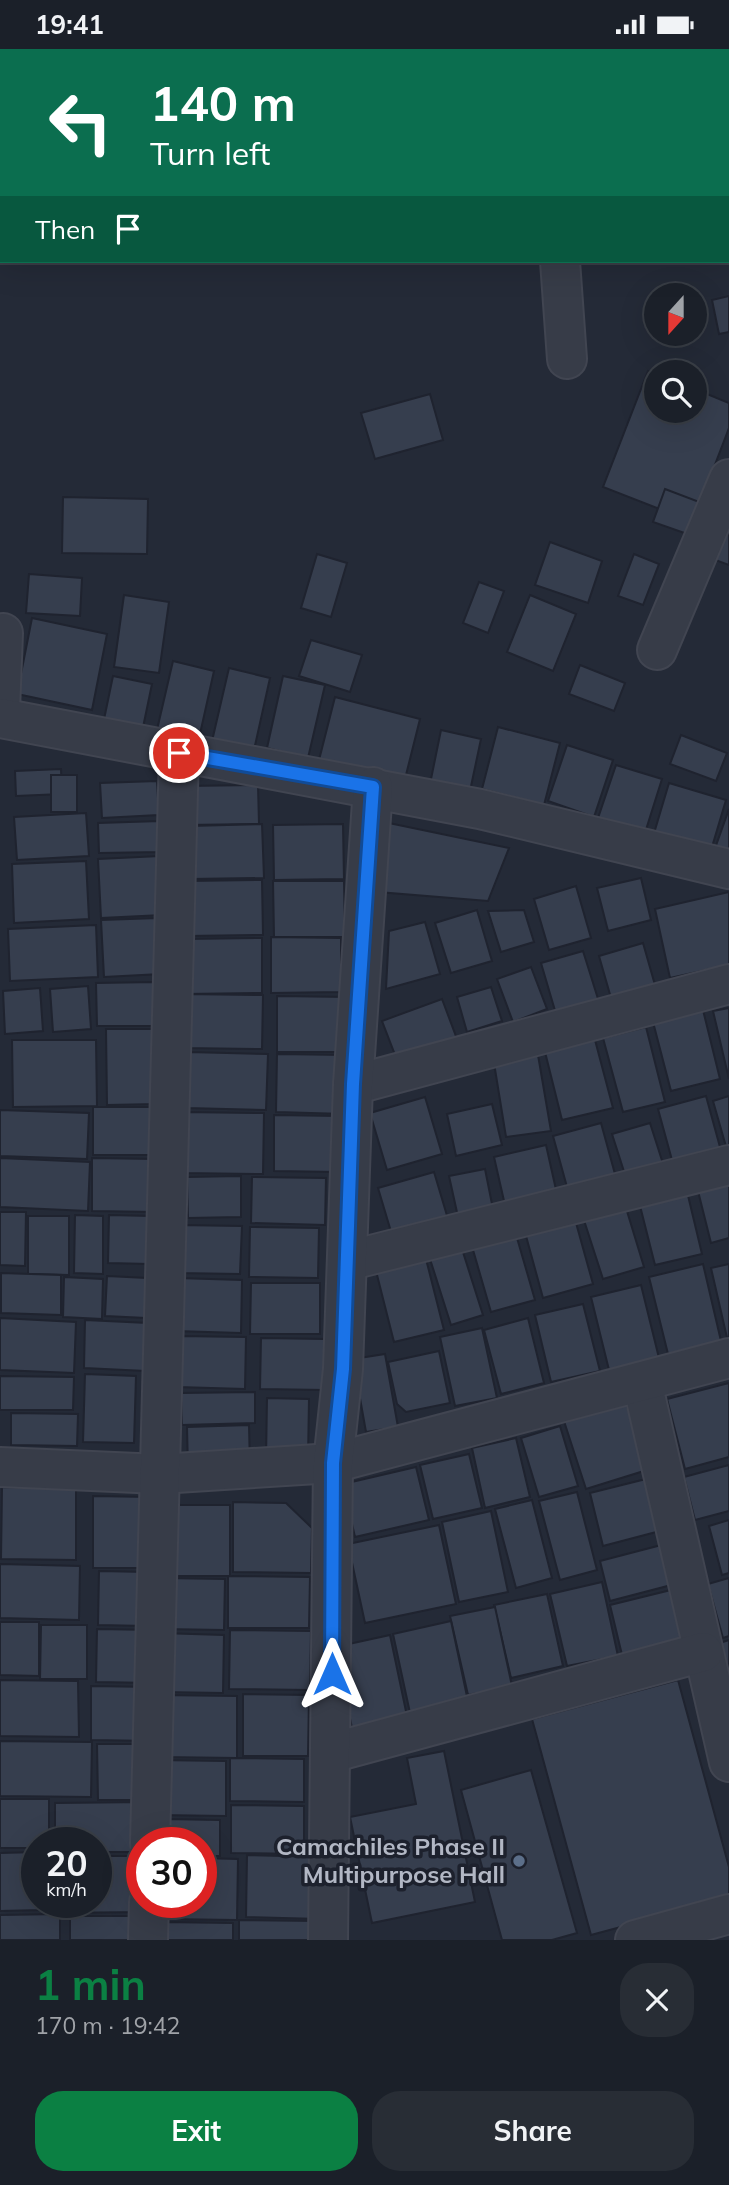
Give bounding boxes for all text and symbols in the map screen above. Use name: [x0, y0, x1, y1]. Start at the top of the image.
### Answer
text: 19:41: [35, 8, 104, 41]
text: 140 m: [150, 72, 296, 133]
icon: left: [35, 77, 126, 168]
text: Turn left: [150, 133, 270, 173]
icon: arrive: [109, 210, 147, 248]
text: Then: [35, 213, 95, 246]
north arrow: [644, 283, 707, 347]
map controls: [644, 283, 707, 423]
button: search: [644, 360, 707, 423]
pin: [149, 723, 209, 783]
icon: arrive: [160, 734, 198, 772]
position arrow: [295, 1637, 369, 1711]
speed limit sign: 30: [126, 1827, 217, 1918]
place label: Camachiles Phase II Multipurpose Hall: [276, 1831, 505, 1889]
text: 20: [45, 1841, 88, 1885]
marker: Camachiles Phase II Multipurpose Hall: [511, 1853, 527, 1869]
text: km/h: [46, 1878, 87, 1901]
text: 1 min: [35, 1958, 146, 2011]
button: close: [620, 1963, 694, 2037]
text: 170 m · 19:42: [35, 2011, 180, 2040]
button: Exit: [35, 2091, 358, 2171]
button: Share: [372, 2091, 694, 2171]

